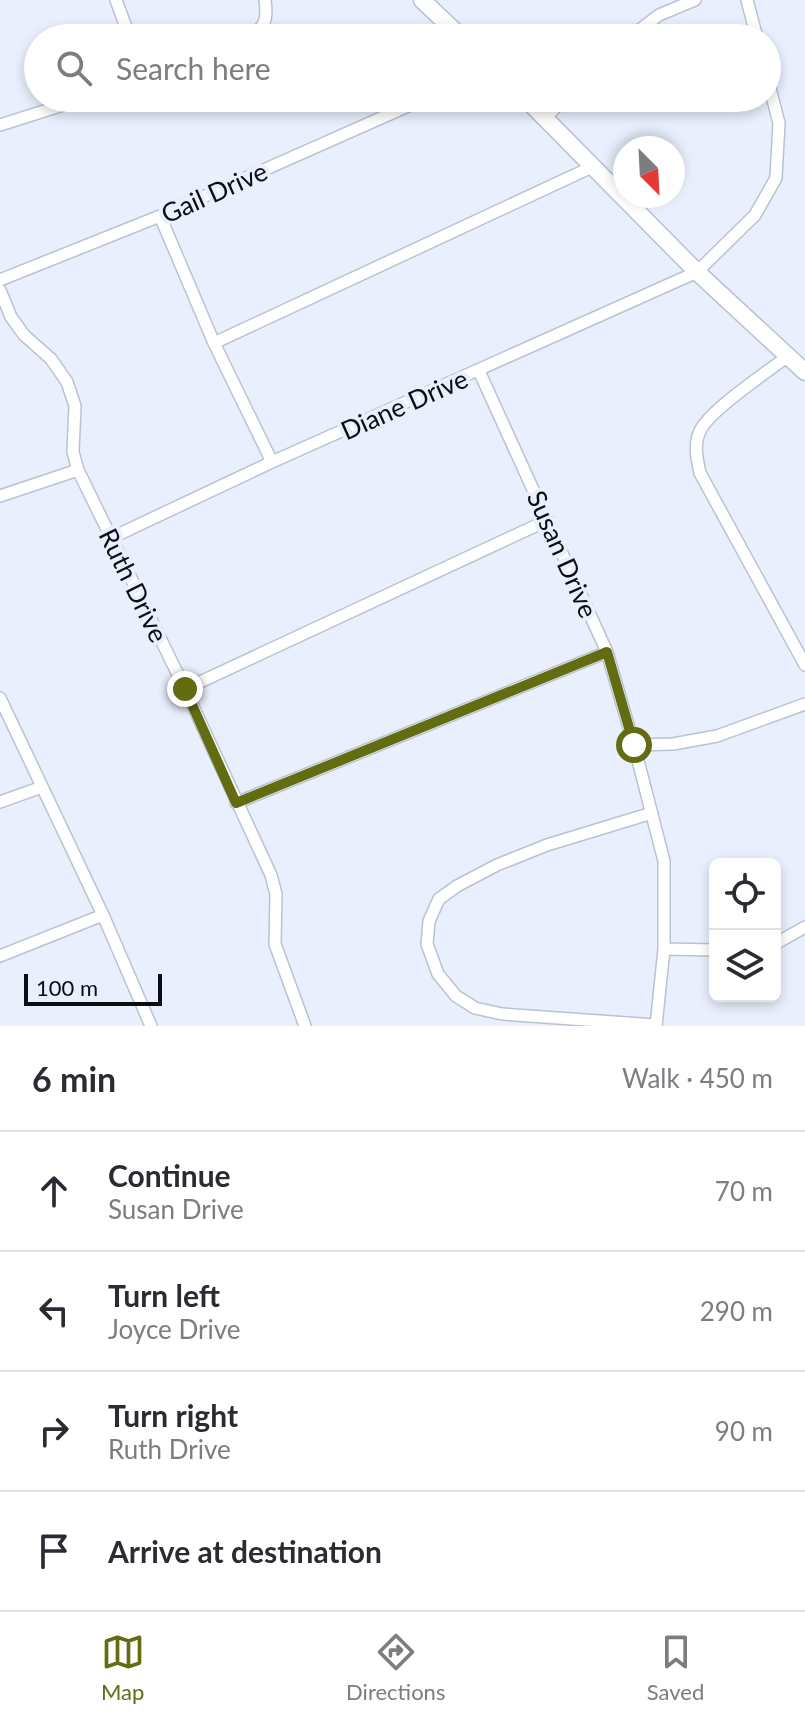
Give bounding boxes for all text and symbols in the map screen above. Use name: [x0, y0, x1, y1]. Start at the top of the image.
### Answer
search box: [24, 24, 781, 112]
icon: search: [52, 46, 96, 90]
text: Search here: [116, 50, 271, 86]
north arrow: [613, 136, 685, 208]
street label: Gail Drive: [156, 154, 272, 230]
street label: Diane Drive: [336, 362, 472, 446]
street label: Susan Drive: [521, 486, 605, 622]
street label: Ruth Drive: [93, 523, 175, 647]
route end: [167, 671, 203, 707]
route start: [616, 727, 652, 763]
map controls: [709, 858, 781, 1002]
button: locate: [709, 858, 781, 930]
button: layers: [709, 930, 781, 1002]
scale bar: [24, 970, 162, 1006]
text: 100 m: [36, 974, 98, 1001]
text: 6 min: [32, 1058, 116, 1099]
text: Walk · 450 m: [622, 1062, 773, 1094]
text: Continue: [108, 1157, 231, 1193]
icon: ahead: [32, 1169, 76, 1213]
text: 70 m: [715, 1175, 773, 1207]
text: Susan Drive: [108, 1193, 244, 1225]
text: Turn left: [108, 1277, 220, 1313]
icon: left: [32, 1289, 76, 1333]
text: 290 m: [700, 1295, 773, 1327]
text: Joyce Drive: [108, 1313, 240, 1345]
text: Turn right: [108, 1397, 238, 1433]
icon: right: [32, 1409, 76, 1453]
text: 90 m: [715, 1415, 773, 1447]
text: Ruth Drive: [108, 1433, 231, 1465]
icon: arrive: [32, 1529, 76, 1573]
text: Arrive at destination: [108, 1533, 382, 1569]
tab: Map: [101, 1630, 145, 1705]
tab: Directions: [346, 1630, 445, 1705]
tab: Saved: [647, 1630, 704, 1705]

